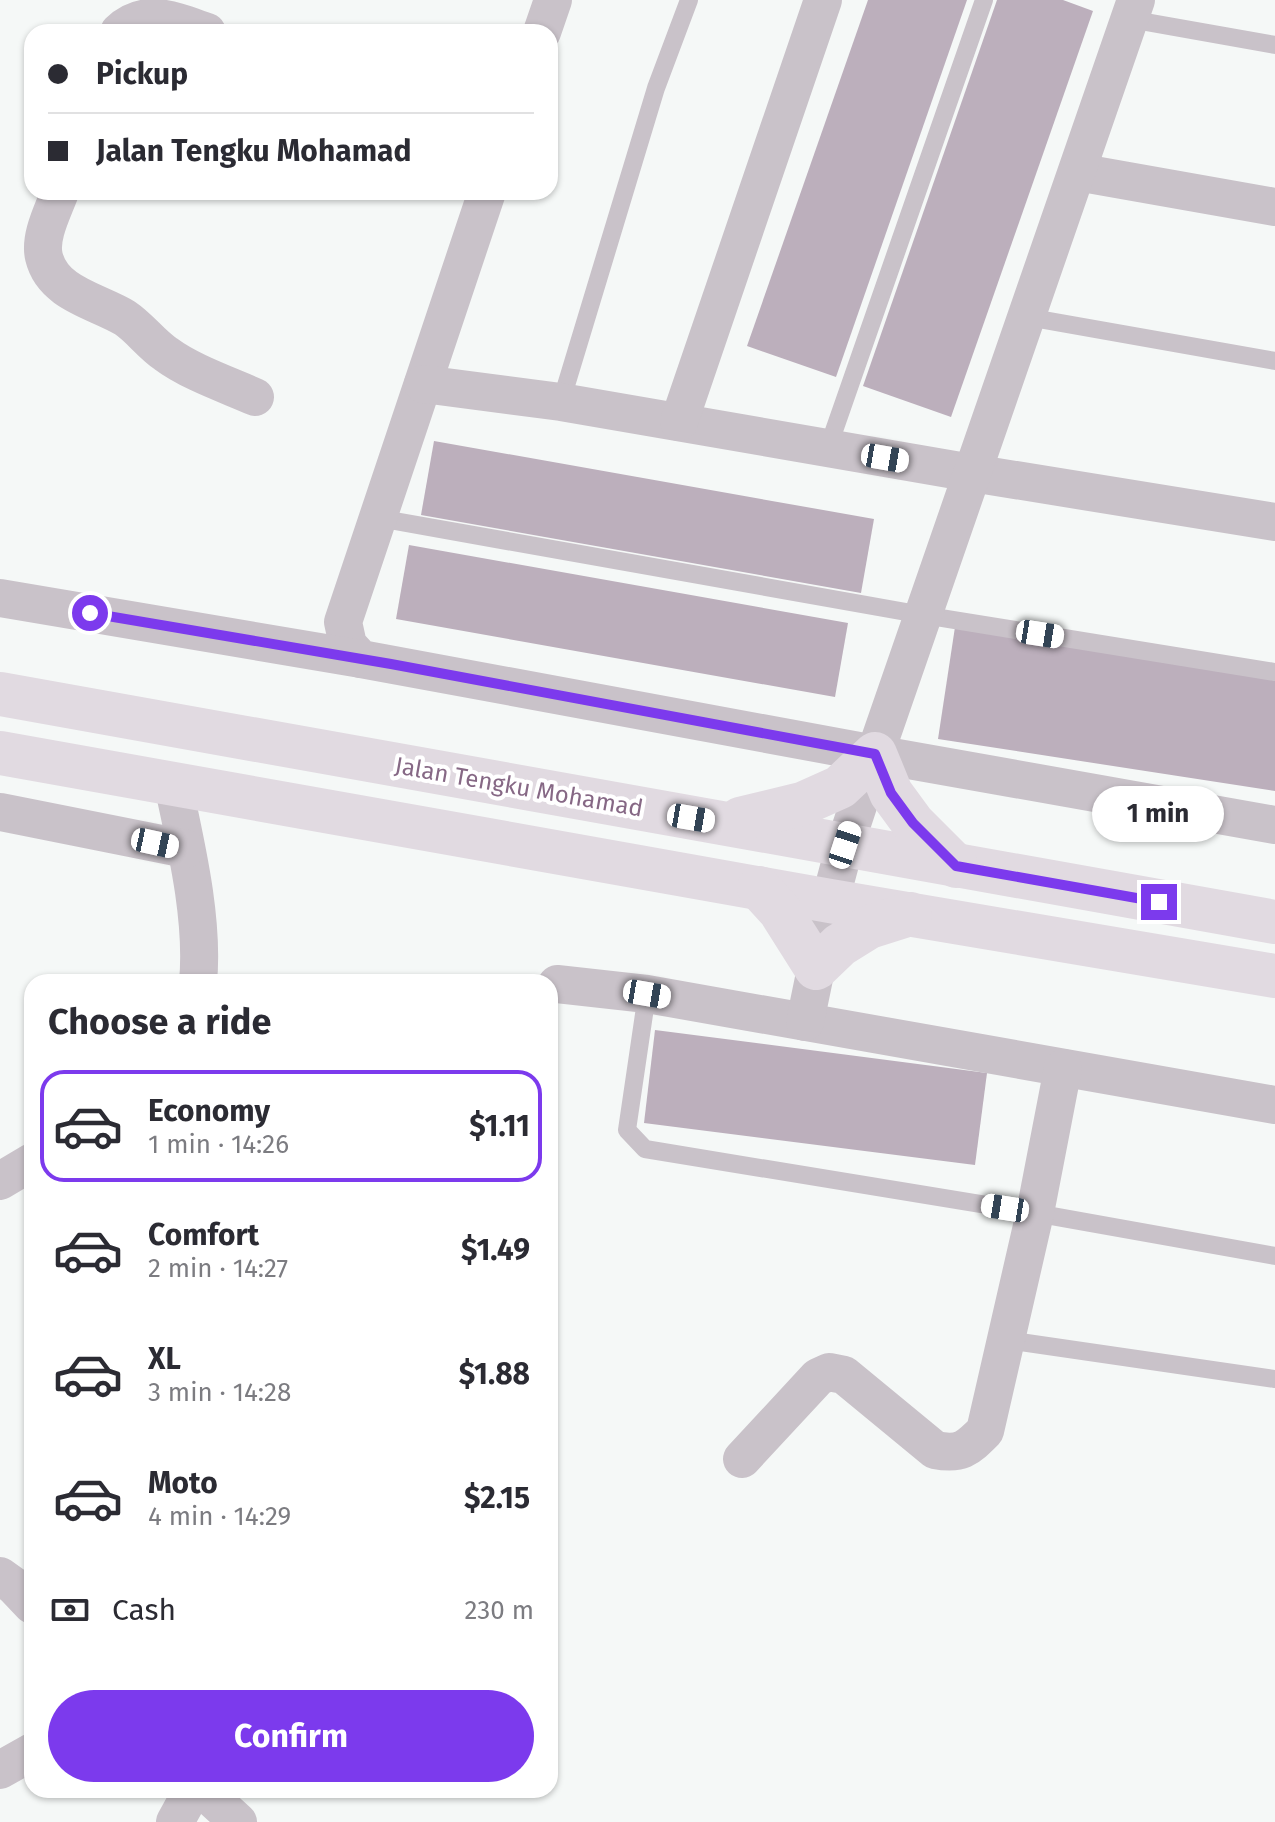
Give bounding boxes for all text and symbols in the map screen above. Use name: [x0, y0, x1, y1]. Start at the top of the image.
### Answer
text: Pickup: [96, 56, 188, 92]
text: Jalan Tengku Mohamad: [96, 133, 411, 169]
car: [859, 442, 911, 474]
route start: [72, 595, 108, 631]
car: [1014, 618, 1066, 650]
street label: Jalan Tengku Mohamad: [393, 751, 645, 823]
callout: 1 min: [1093, 786, 1225, 842]
text: 1 min: [1127, 798, 1189, 829]
car: [665, 802, 717, 834]
car: [826, 818, 864, 872]
car: [129, 826, 181, 860]
route end: [1141, 884, 1177, 920]
car: [621, 978, 673, 1010]
text: Choose a ride: [48, 1000, 271, 1044]
icon: car: [52, 1090, 124, 1162]
text: Economy: [148, 1093, 270, 1129]
text: $1.11: [469, 1108, 530, 1144]
text: 1 min · 14:26: [148, 1129, 289, 1160]
car: [979, 1192, 1031, 1224]
icon: car: [52, 1214, 124, 1286]
text: Comfort: [148, 1217, 259, 1253]
text: $1.49: [461, 1232, 530, 1268]
text: 2 min · 14:27: [148, 1253, 288, 1284]
icon: car: [52, 1338, 124, 1410]
text: XL: [148, 1341, 181, 1377]
text: $1.88: [459, 1356, 530, 1392]
text: 3 min · 14:28: [148, 1377, 291, 1408]
icon: car: [52, 1462, 124, 1534]
text: Moto: [148, 1465, 218, 1501]
text: $2.15: [464, 1480, 530, 1516]
text: 4 min · 14:29: [148, 1501, 291, 1532]
icon: cash: [48, 1588, 92, 1632]
text: Cash: [112, 1592, 176, 1628]
text: 230 m: [465, 1595, 534, 1626]
button: Confirm: [48, 1690, 534, 1782]

